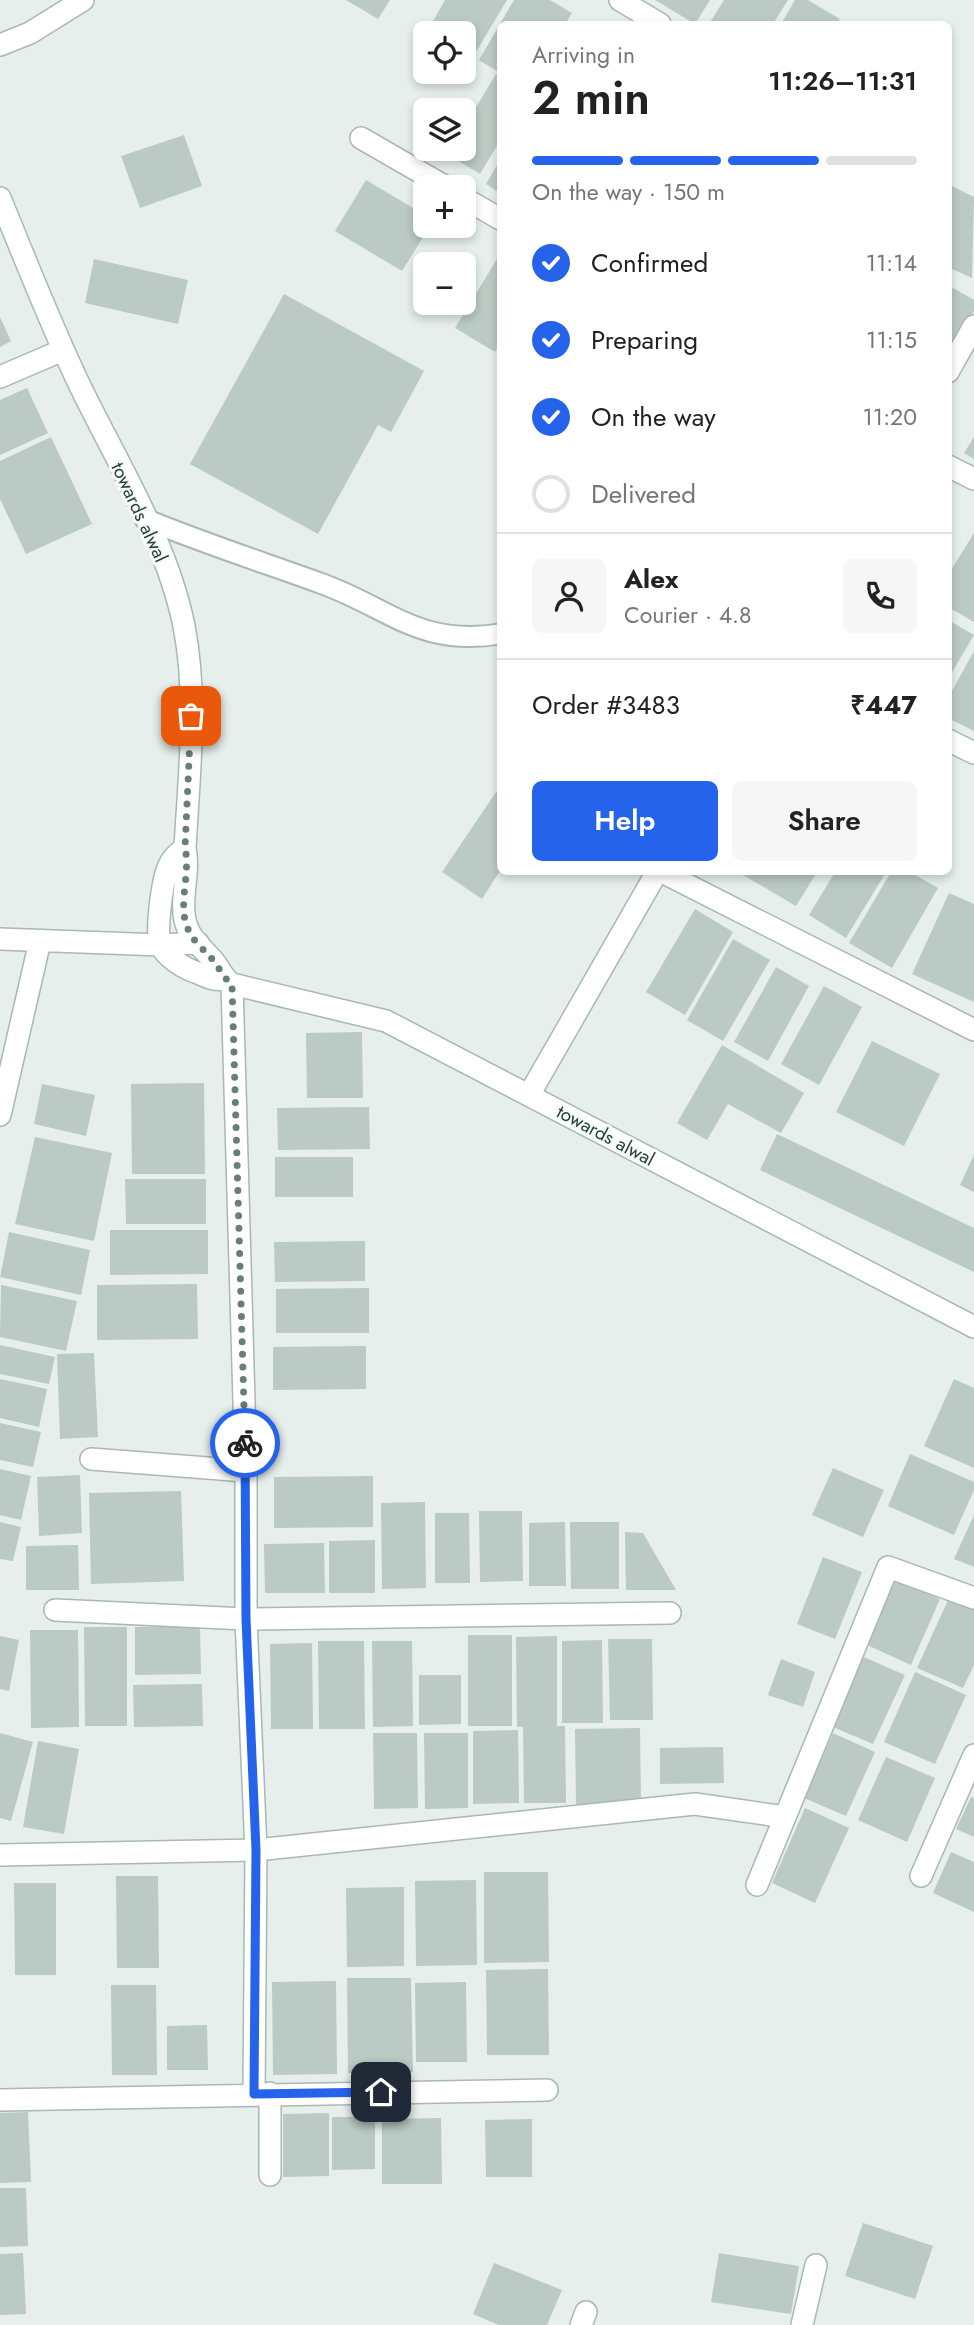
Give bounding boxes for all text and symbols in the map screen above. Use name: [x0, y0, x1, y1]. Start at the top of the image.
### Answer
map controls: [413, 21, 476, 315]
button: locate: [413, 21, 476, 84]
text: Arriving in: [532, 38, 635, 72]
text: 11:26–11:31: [768, 62, 917, 100]
text: 2 min: [532, 65, 650, 131]
button: layers: [413, 98, 476, 161]
button: +: [413, 175, 476, 238]
text: On the way · 150 m: [532, 175, 725, 209]
icon: check: [532, 244, 570, 282]
text: Confirmed: [591, 244, 708, 282]
text: 11:14: [866, 246, 917, 280]
button: −: [413, 252, 476, 315]
icon: check: [532, 321, 570, 359]
text: Preparing: [591, 321, 698, 359]
text: 11:15: [866, 323, 917, 357]
icon: check: [532, 398, 570, 436]
text: On the way: [591, 398, 716, 436]
text: 11:20: [863, 400, 917, 434]
street label: towards alwal: [105, 458, 174, 567]
text: Delivered: [591, 475, 696, 513]
button: person: [532, 559, 606, 633]
button: phone: [843, 559, 917, 633]
text: Alex: [624, 560, 678, 598]
text: Courier · 4.8: [624, 598, 752, 632]
pin: [161, 686, 221, 746]
text: Order #3483: [532, 686, 680, 724]
text: ₹447: [850, 686, 917, 724]
icon: bag: [172, 697, 210, 735]
button: Help: [532, 781, 718, 861]
button: Share: [732, 781, 917, 861]
street label: towards alwal: [552, 1098, 659, 1173]
courier: [210, 1408, 280, 1478]
icon: bike: [226, 1424, 264, 1462]
pin: [351, 2062, 411, 2122]
icon: home: [362, 2073, 400, 2111]

